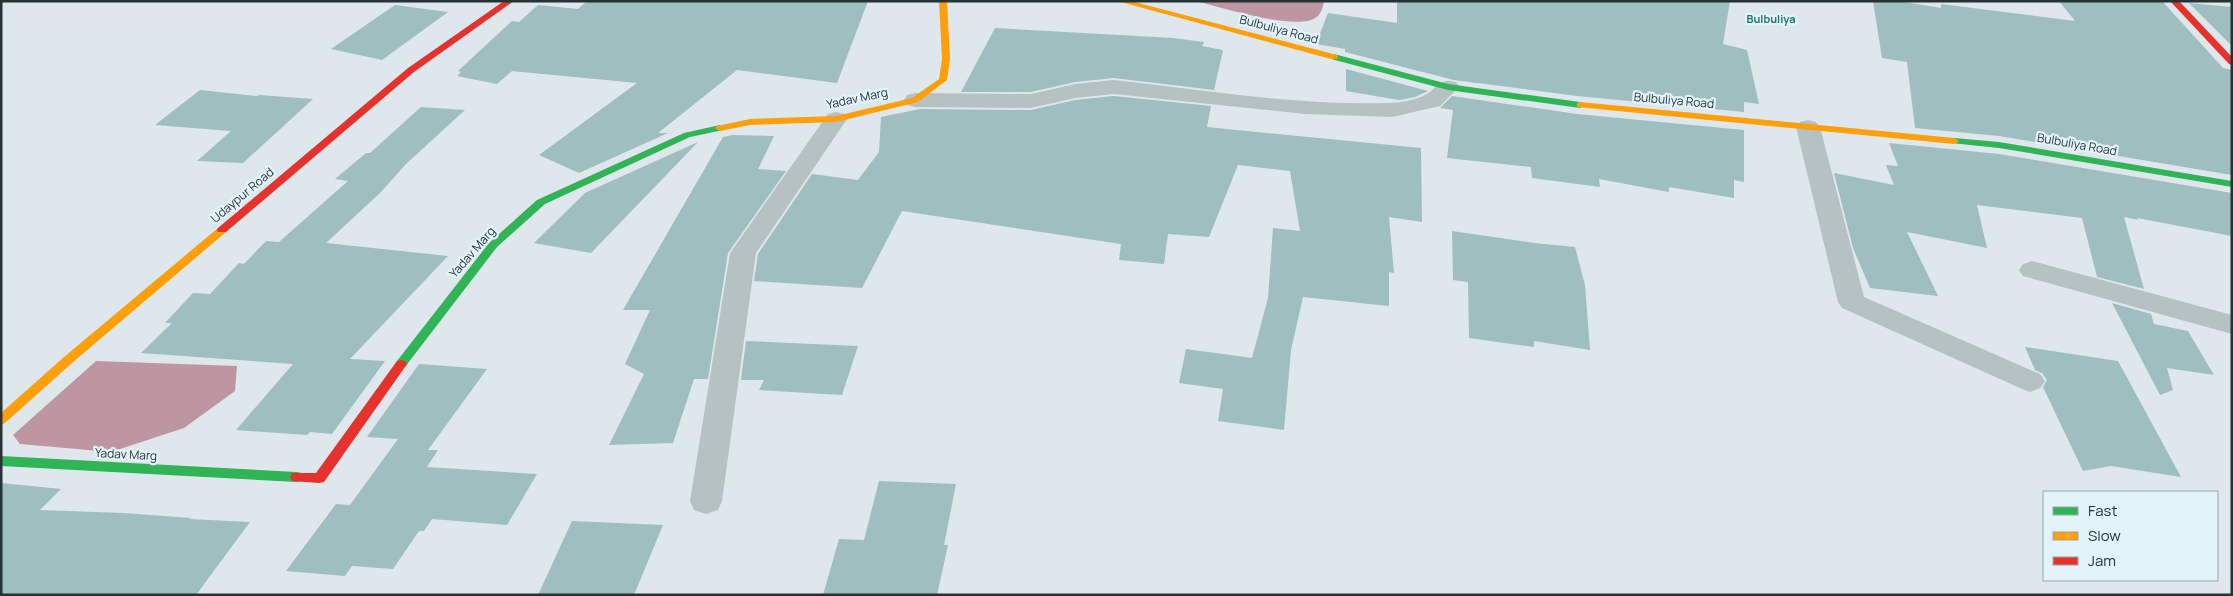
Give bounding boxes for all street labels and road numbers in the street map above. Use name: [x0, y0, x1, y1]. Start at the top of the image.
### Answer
street label: Bulbuliya Road: [1238, 10, 1320, 48]
street label: Yadav Marg: [825, 83, 889, 113]
street label: Bulbuliya Road: [1633, 88, 1715, 112]
street label: Bulbuliya Road: [2036, 129, 2118, 159]
street label: Udaypur Road: [207, 164, 277, 226]
street label: Yadav Marg: [445, 223, 499, 281]
street label: Yadav Marg: [94, 444, 158, 464]

